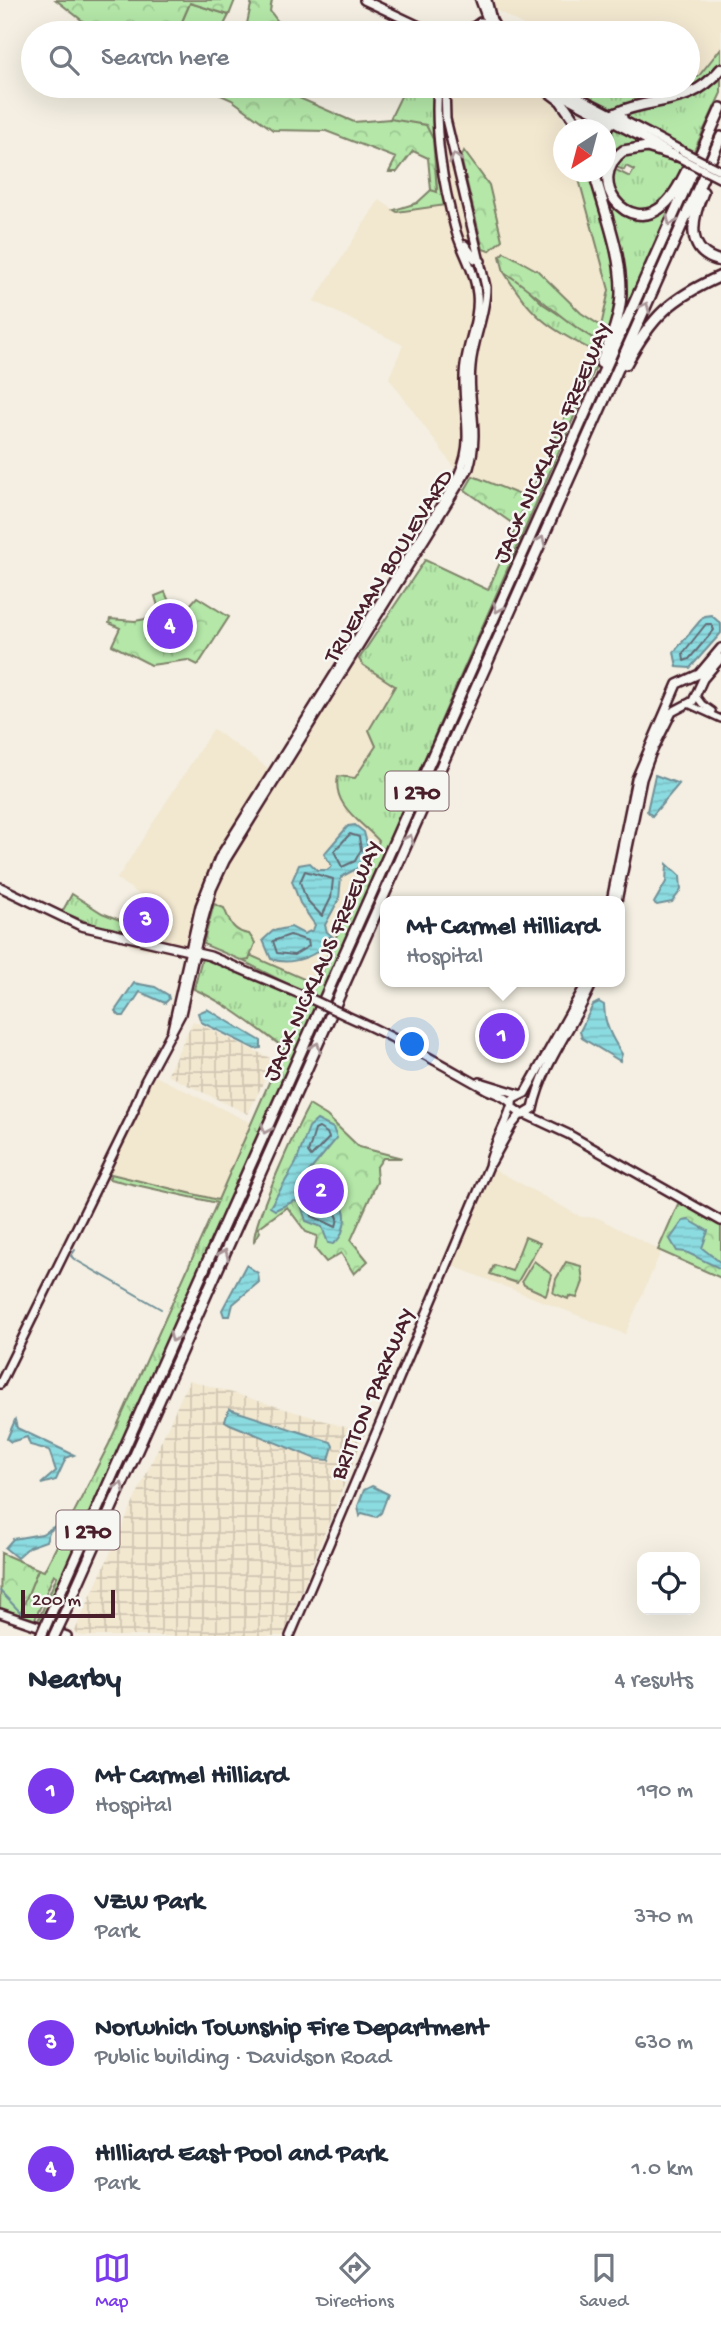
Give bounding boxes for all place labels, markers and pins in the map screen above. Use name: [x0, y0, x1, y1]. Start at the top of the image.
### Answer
pin: 4: [147, 600, 193, 652]
pin: 3: [123, 894, 169, 946]
pin: 1: [479, 1010, 525, 1062]
pin: 2: [298, 1165, 344, 1217]

